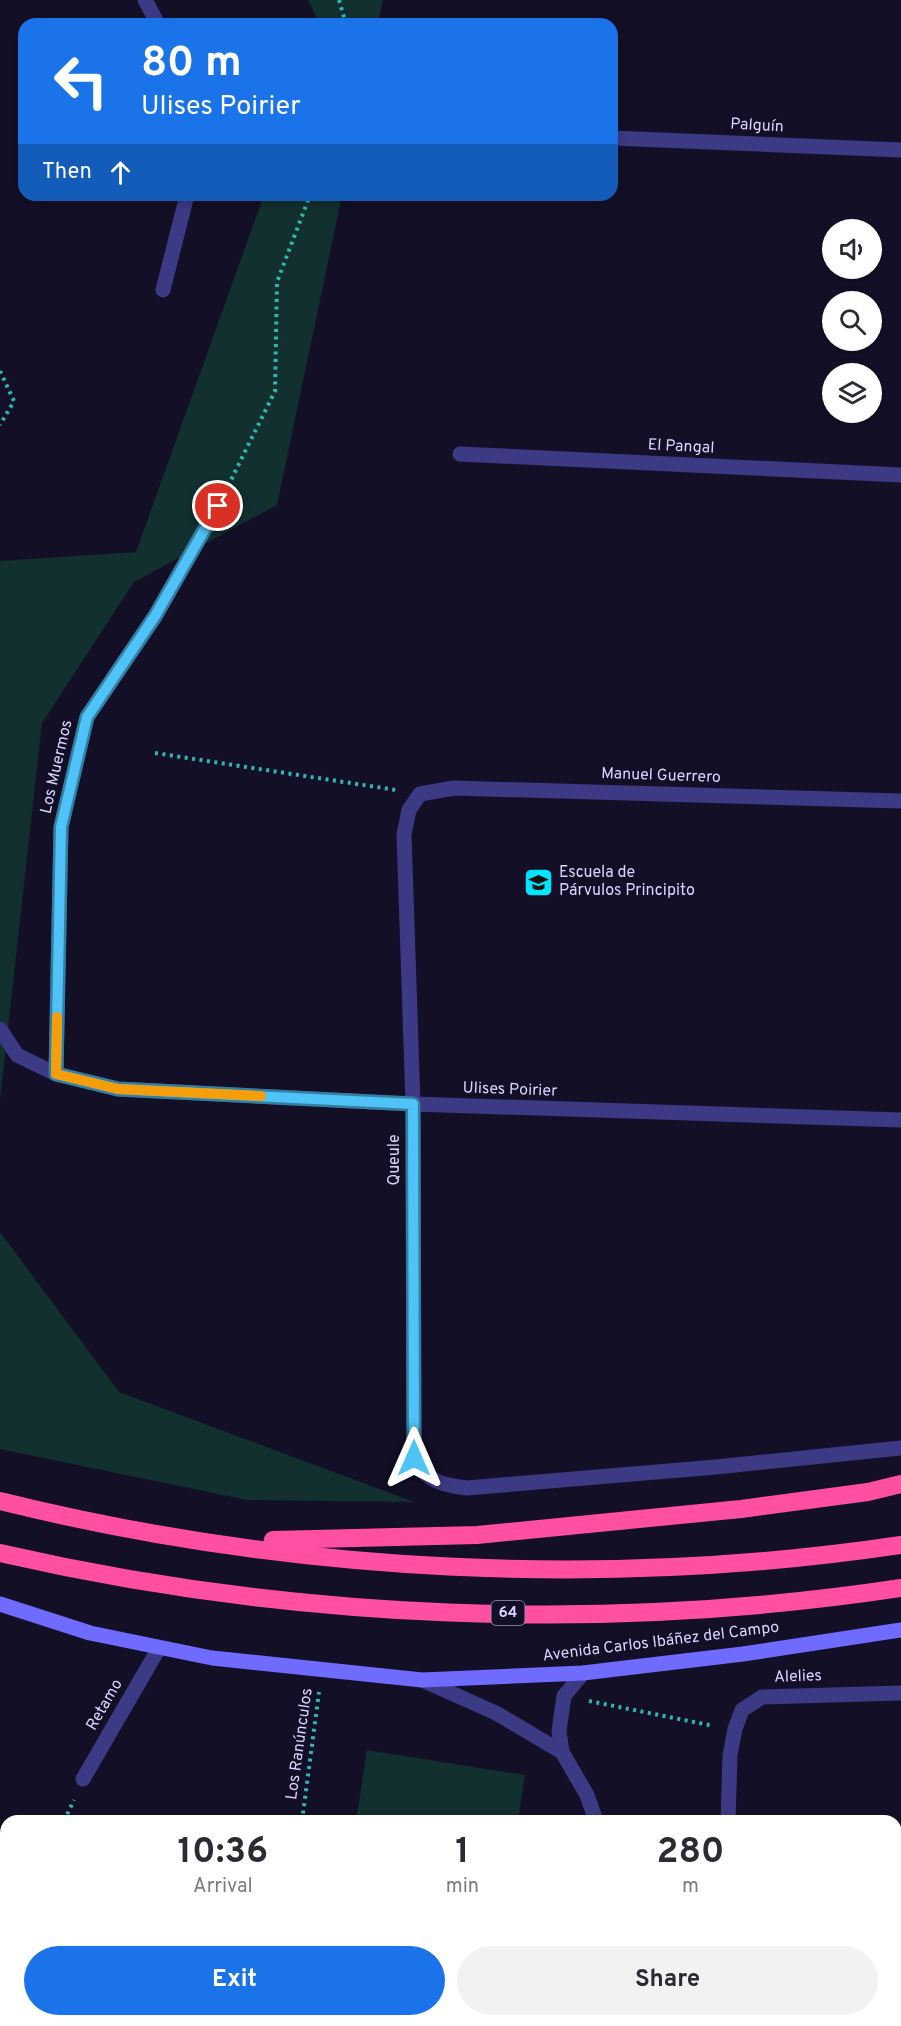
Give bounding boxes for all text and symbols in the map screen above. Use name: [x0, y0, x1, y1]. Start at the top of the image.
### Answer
text: 80 m: [141, 38, 242, 91]
icon: left: [42, 42, 120, 120]
text: Ulises Poirier: [141, 90, 301, 124]
street label: Palguín: [730, 115, 784, 137]
icon: ahead: [104, 156, 137, 189]
text: Then: [42, 159, 92, 186]
map controls: [822, 219, 882, 423]
button: sound: [822, 219, 882, 279]
button: search: [822, 291, 882, 351]
button: layers: [822, 363, 882, 423]
street label: El Pangal: [647, 435, 715, 459]
pin: [192, 480, 243, 531]
icon: arrive: [201, 489, 234, 522]
street label: Los Muermos: [36, 718, 78, 816]
street label: Manuel Guerrero: [601, 764, 721, 788]
place label: Escuela de Párvulos Principito: [559, 863, 695, 901]
school or university icon: Escuela de Párvulos Principito: [522, 866, 554, 898]
street label: Ulises Poirier: [462, 1078, 558, 1102]
street label: Queule: [385, 1134, 405, 1186]
position arrow: [382, 1426, 446, 1490]
road number: 64: [492, 1601, 524, 1625]
street label: Avenida Carlos Ibáñez del Campo: [542, 1618, 781, 1666]
street label: Alelies: [774, 1666, 822, 1688]
street label: Retamo: [82, 1676, 128, 1734]
street label: Los Ranúnculos: [282, 1687, 318, 1801]
text: 10:36: [178, 1830, 268, 1876]
text: 1: [455, 1830, 470, 1876]
text: 280: [657, 1830, 724, 1876]
text: Arrival: [193, 1874, 253, 1900]
text: min: [446, 1874, 479, 1900]
text: m: [682, 1874, 699, 1900]
button: Exit: [24, 1946, 445, 2015]
button: Share: [457, 1946, 878, 2015]

